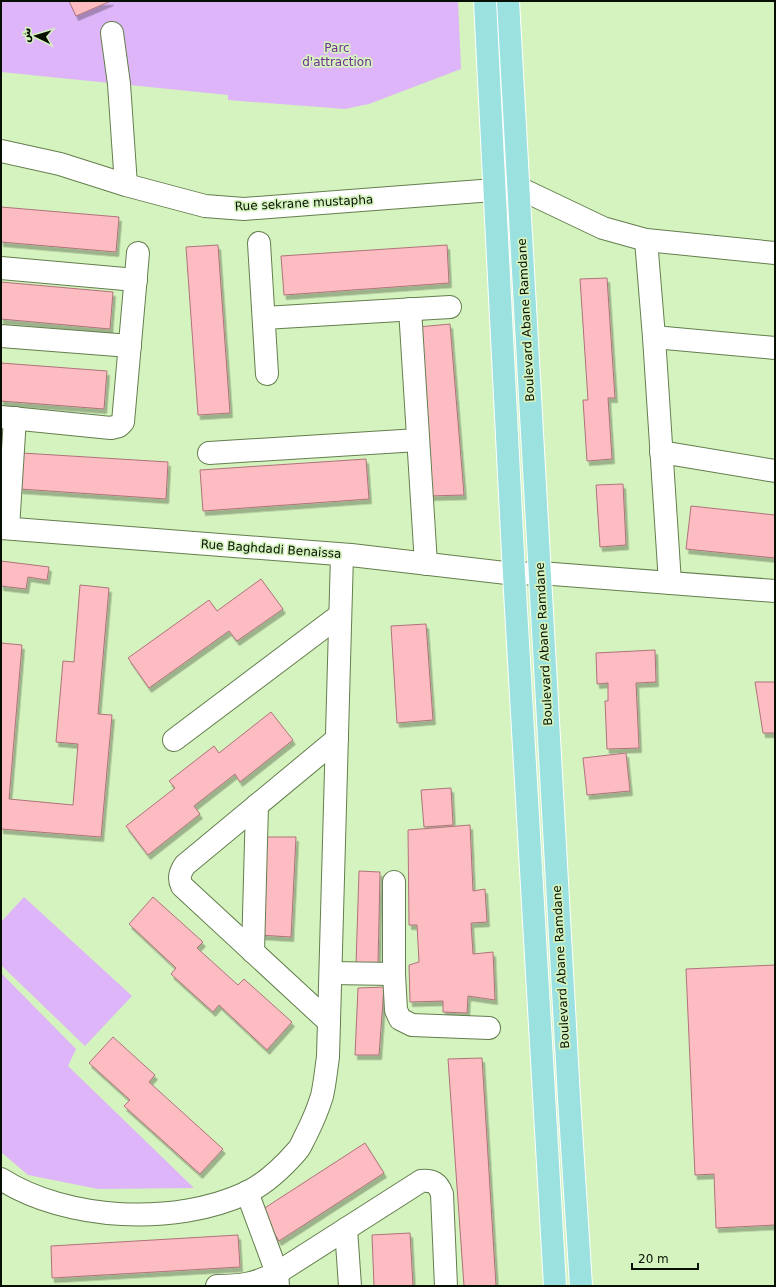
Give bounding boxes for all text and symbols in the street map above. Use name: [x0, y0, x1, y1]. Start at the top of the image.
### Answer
north arrow: [16, 16, 56, 56]
text: ش: [19, 27, 34, 43]
park label: Parc d'attraction: [302, 41, 372, 69]
street label: Rue sekrane mustapha: [234, 192, 374, 214]
street label: Boulevard Abane Ramdane: [515, 238, 537, 402]
street label: Rue Baghdadi Benaissa: [200, 537, 342, 561]
street label: Boulevard Abane Ramdane: [533, 562, 555, 726]
street label: Boulevard Abane Ramdane: [550, 885, 572, 1049]
scale bar: [632, 1245, 698, 1271]
text: 20 m: [638, 1252, 669, 1266]

